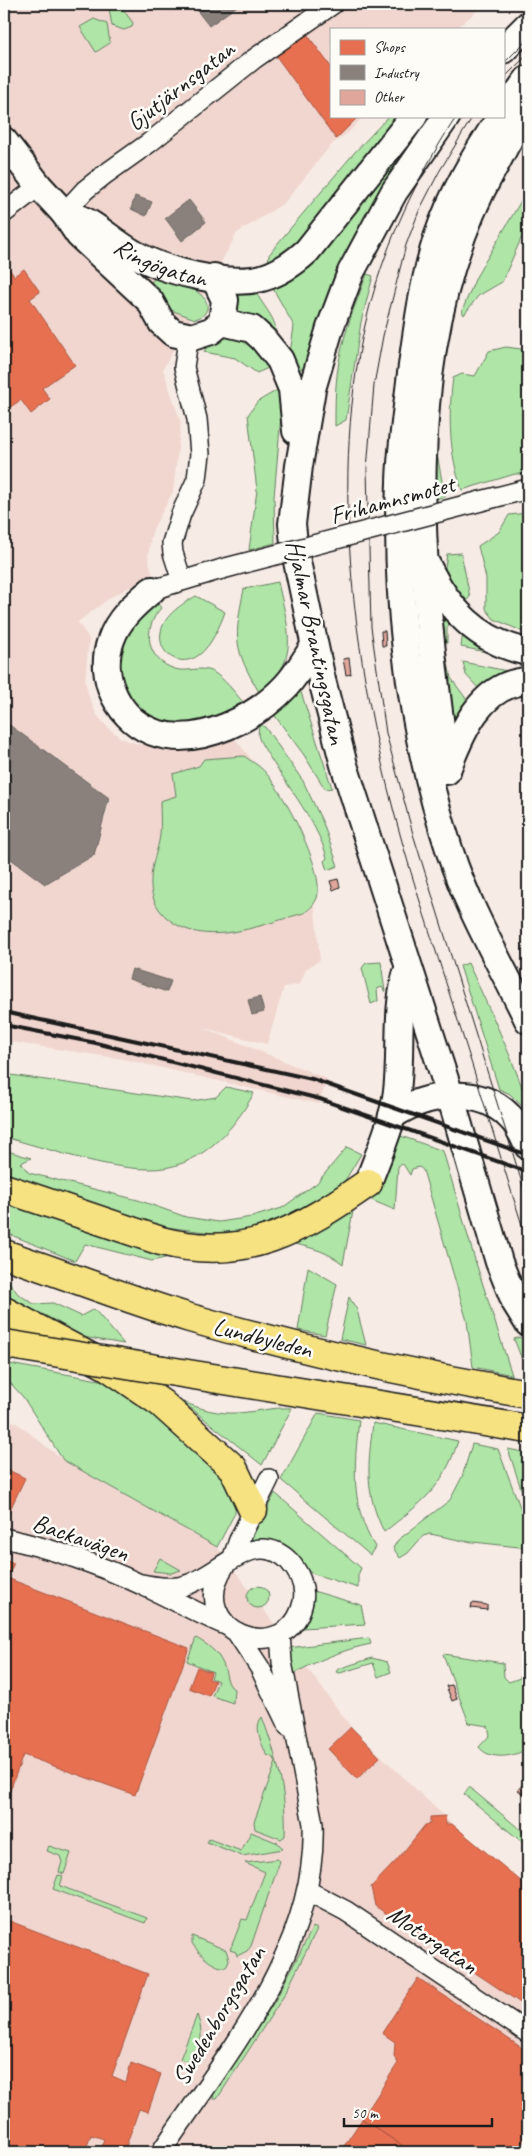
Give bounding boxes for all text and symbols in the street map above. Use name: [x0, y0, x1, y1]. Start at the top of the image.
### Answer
legend: [330, 28, 504, 118]
street label: Gjutjärnsgatan: [120, 32, 243, 138]
text: Shops: [374, 38, 407, 57]
text: Industry: [374, 64, 421, 83]
text: Other: [374, 88, 405, 107]
street label: Ringögatan: [108, 231, 211, 295]
street label: Frihamnsmotet: [327, 467, 461, 532]
street label: Hjalmar Brantingsgatan: [279, 537, 353, 748]
street label: Lundbyleden: [210, 1310, 316, 1366]
street label: Backavägen: [28, 1507, 134, 1569]
street label: Motorgatan: [381, 1898, 484, 1982]
street label: Swedenborgsgatan: [165, 1939, 273, 2091]
scale bar: [344, 2096, 492, 2128]
text: 50 m: [352, 2104, 379, 2123]

